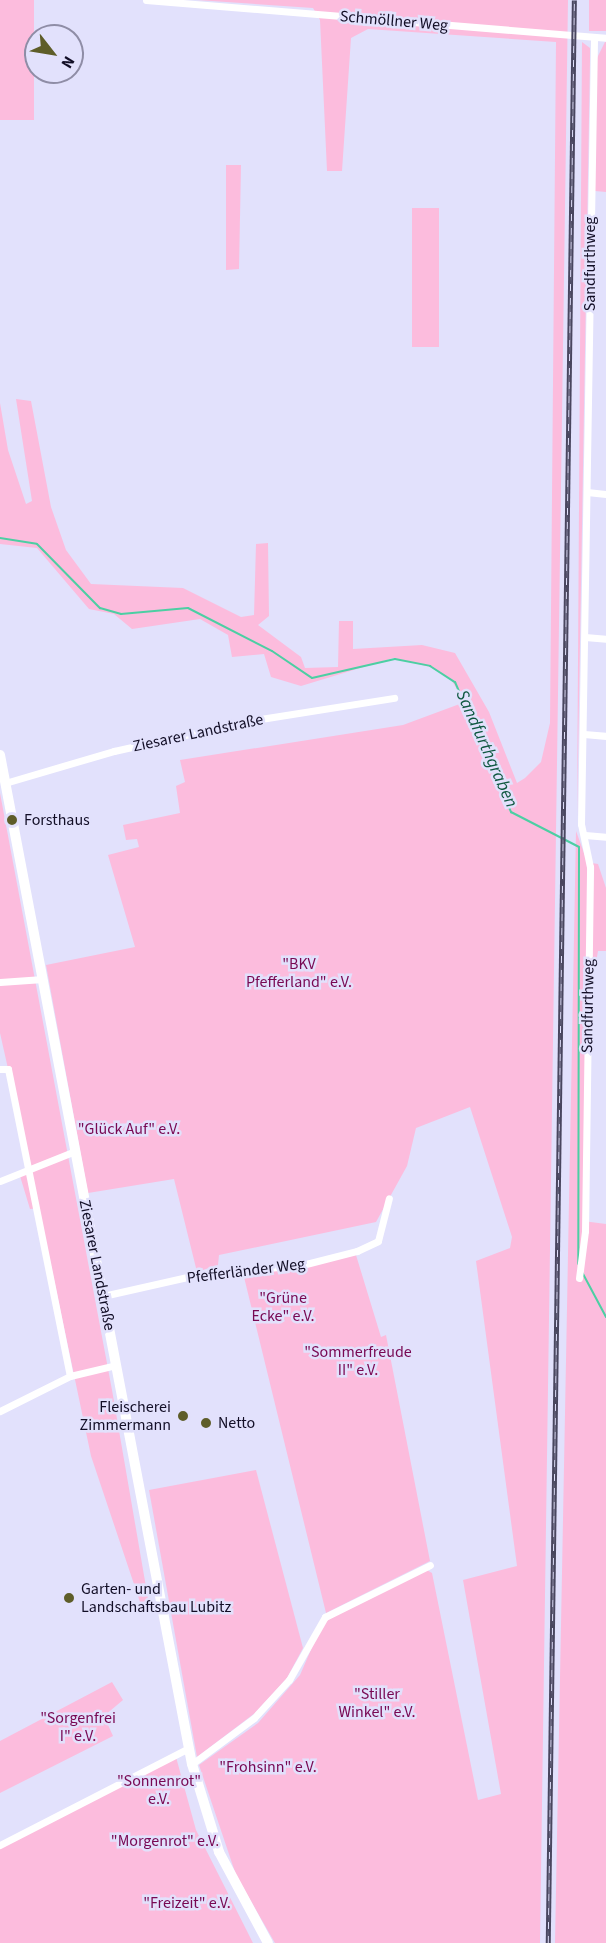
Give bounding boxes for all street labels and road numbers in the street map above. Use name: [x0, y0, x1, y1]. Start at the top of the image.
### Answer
street label: Schmöllner Weg: [339, 7, 449, 35]
street label: Sandfurthweg: [580, 217, 600, 311]
street label: Ziesarer Landstraße: [131, 710, 265, 756]
street label: Sandfurthweg: [578, 959, 598, 1053]
street label: Ziesarer Landstraße: [75, 1198, 119, 1332]
street label: Pfefferländer Weg: [186, 1254, 306, 1288]

